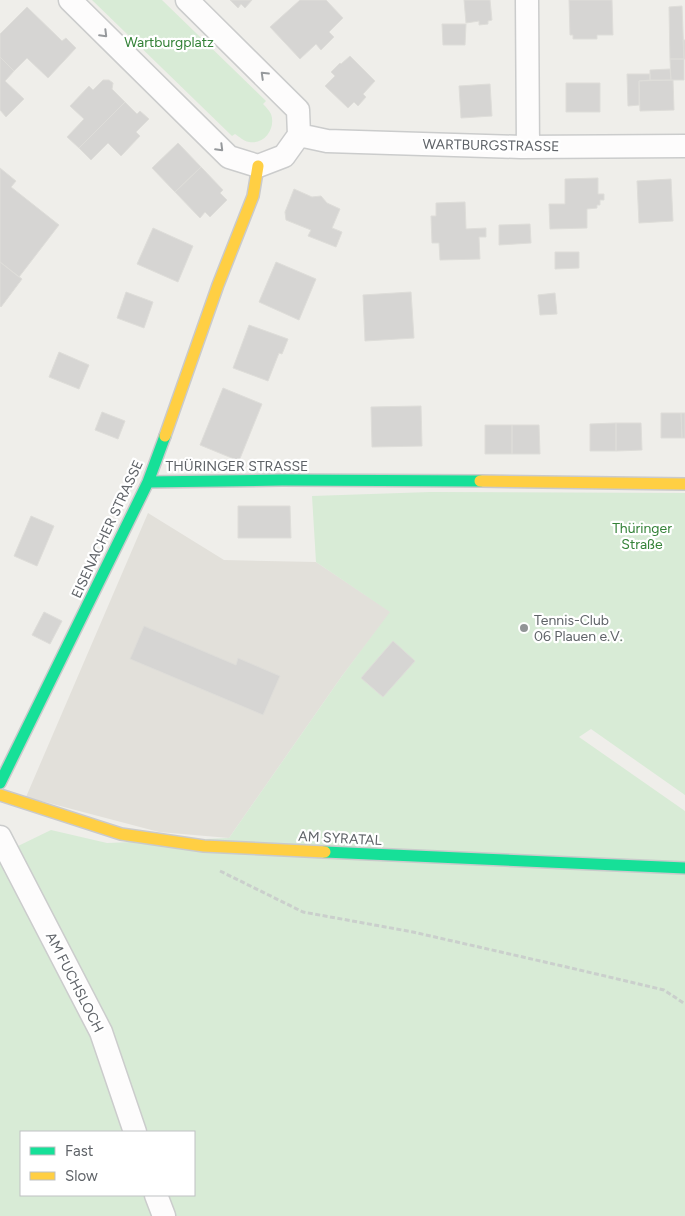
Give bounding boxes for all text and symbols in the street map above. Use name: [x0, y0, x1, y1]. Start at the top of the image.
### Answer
one-way arrow: [99, 28, 108, 37]
park label: Wartburgplatz: [124, 34, 214, 51]
one-way arrow: [260, 72, 269, 81]
street label: WARTBURGSTRASSE: [422, 136, 560, 155]
one-way arrow: [214, 142, 223, 151]
street label: EISENACHER STRASSE: [68, 458, 147, 601]
street label: THÜRINGER STRASSE: [166, 458, 308, 475]
park label: Thüringer Straße: [612, 520, 672, 553]
place label: Tennis-Club 06 Plauen e.V.: [534, 612, 623, 645]
marker: Tennis-Club 06 Plauen e.V.: [518, 622, 530, 634]
street label: AM SYRATAL: [298, 828, 383, 849]
street label: AM FUCHSLOCH: [42, 929, 107, 1035]
legend: [20, 1131, 195, 1196]
text: Fast: [65, 1142, 94, 1160]
text: Slow: [65, 1167, 98, 1185]

